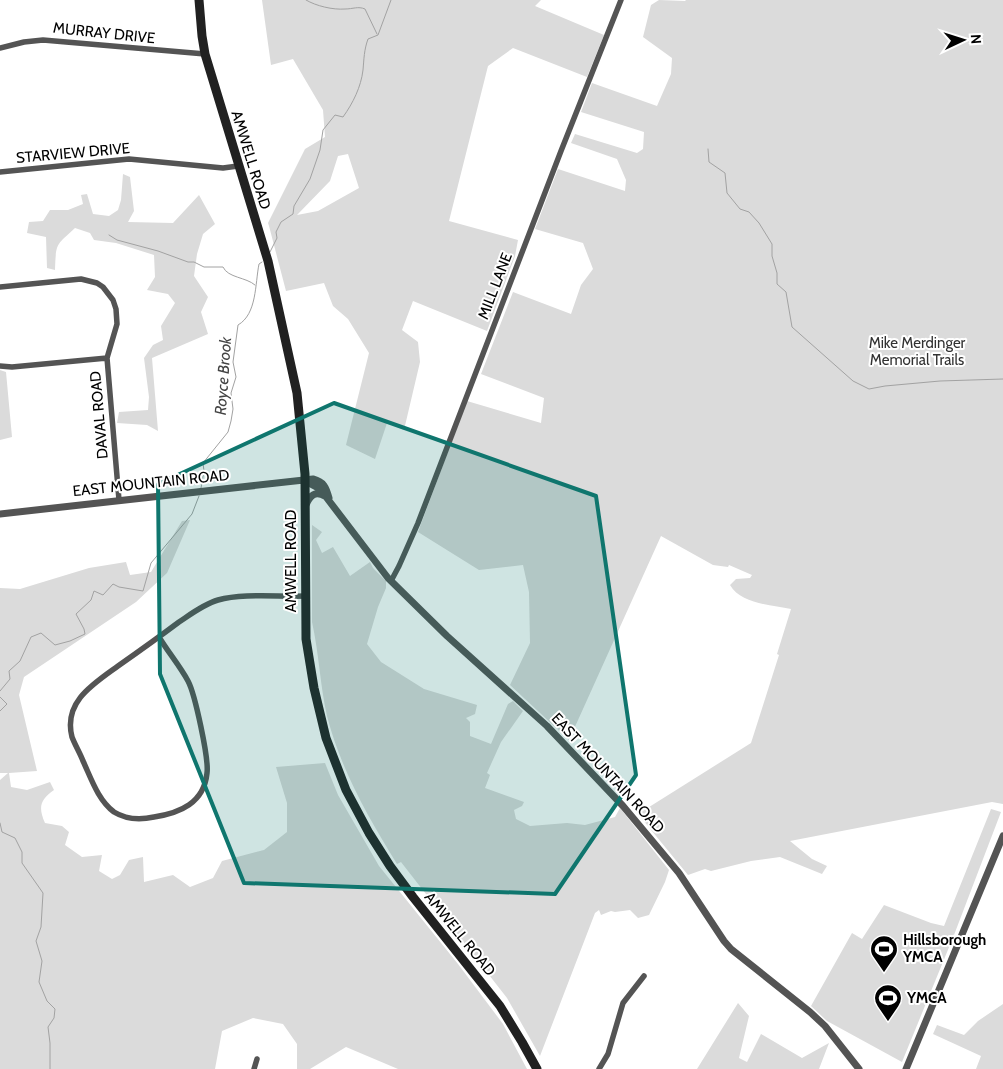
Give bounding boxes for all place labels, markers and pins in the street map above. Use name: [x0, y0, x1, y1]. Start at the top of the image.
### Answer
place label: Hillsborough YMCA: [902, 931, 986, 966]
sports icon: Hillsborough YMCA: [869, 934, 899, 973]
sports icon: YMCA: [873, 983, 903, 1022]
place label: YMCA: [906, 989, 947, 1007]

